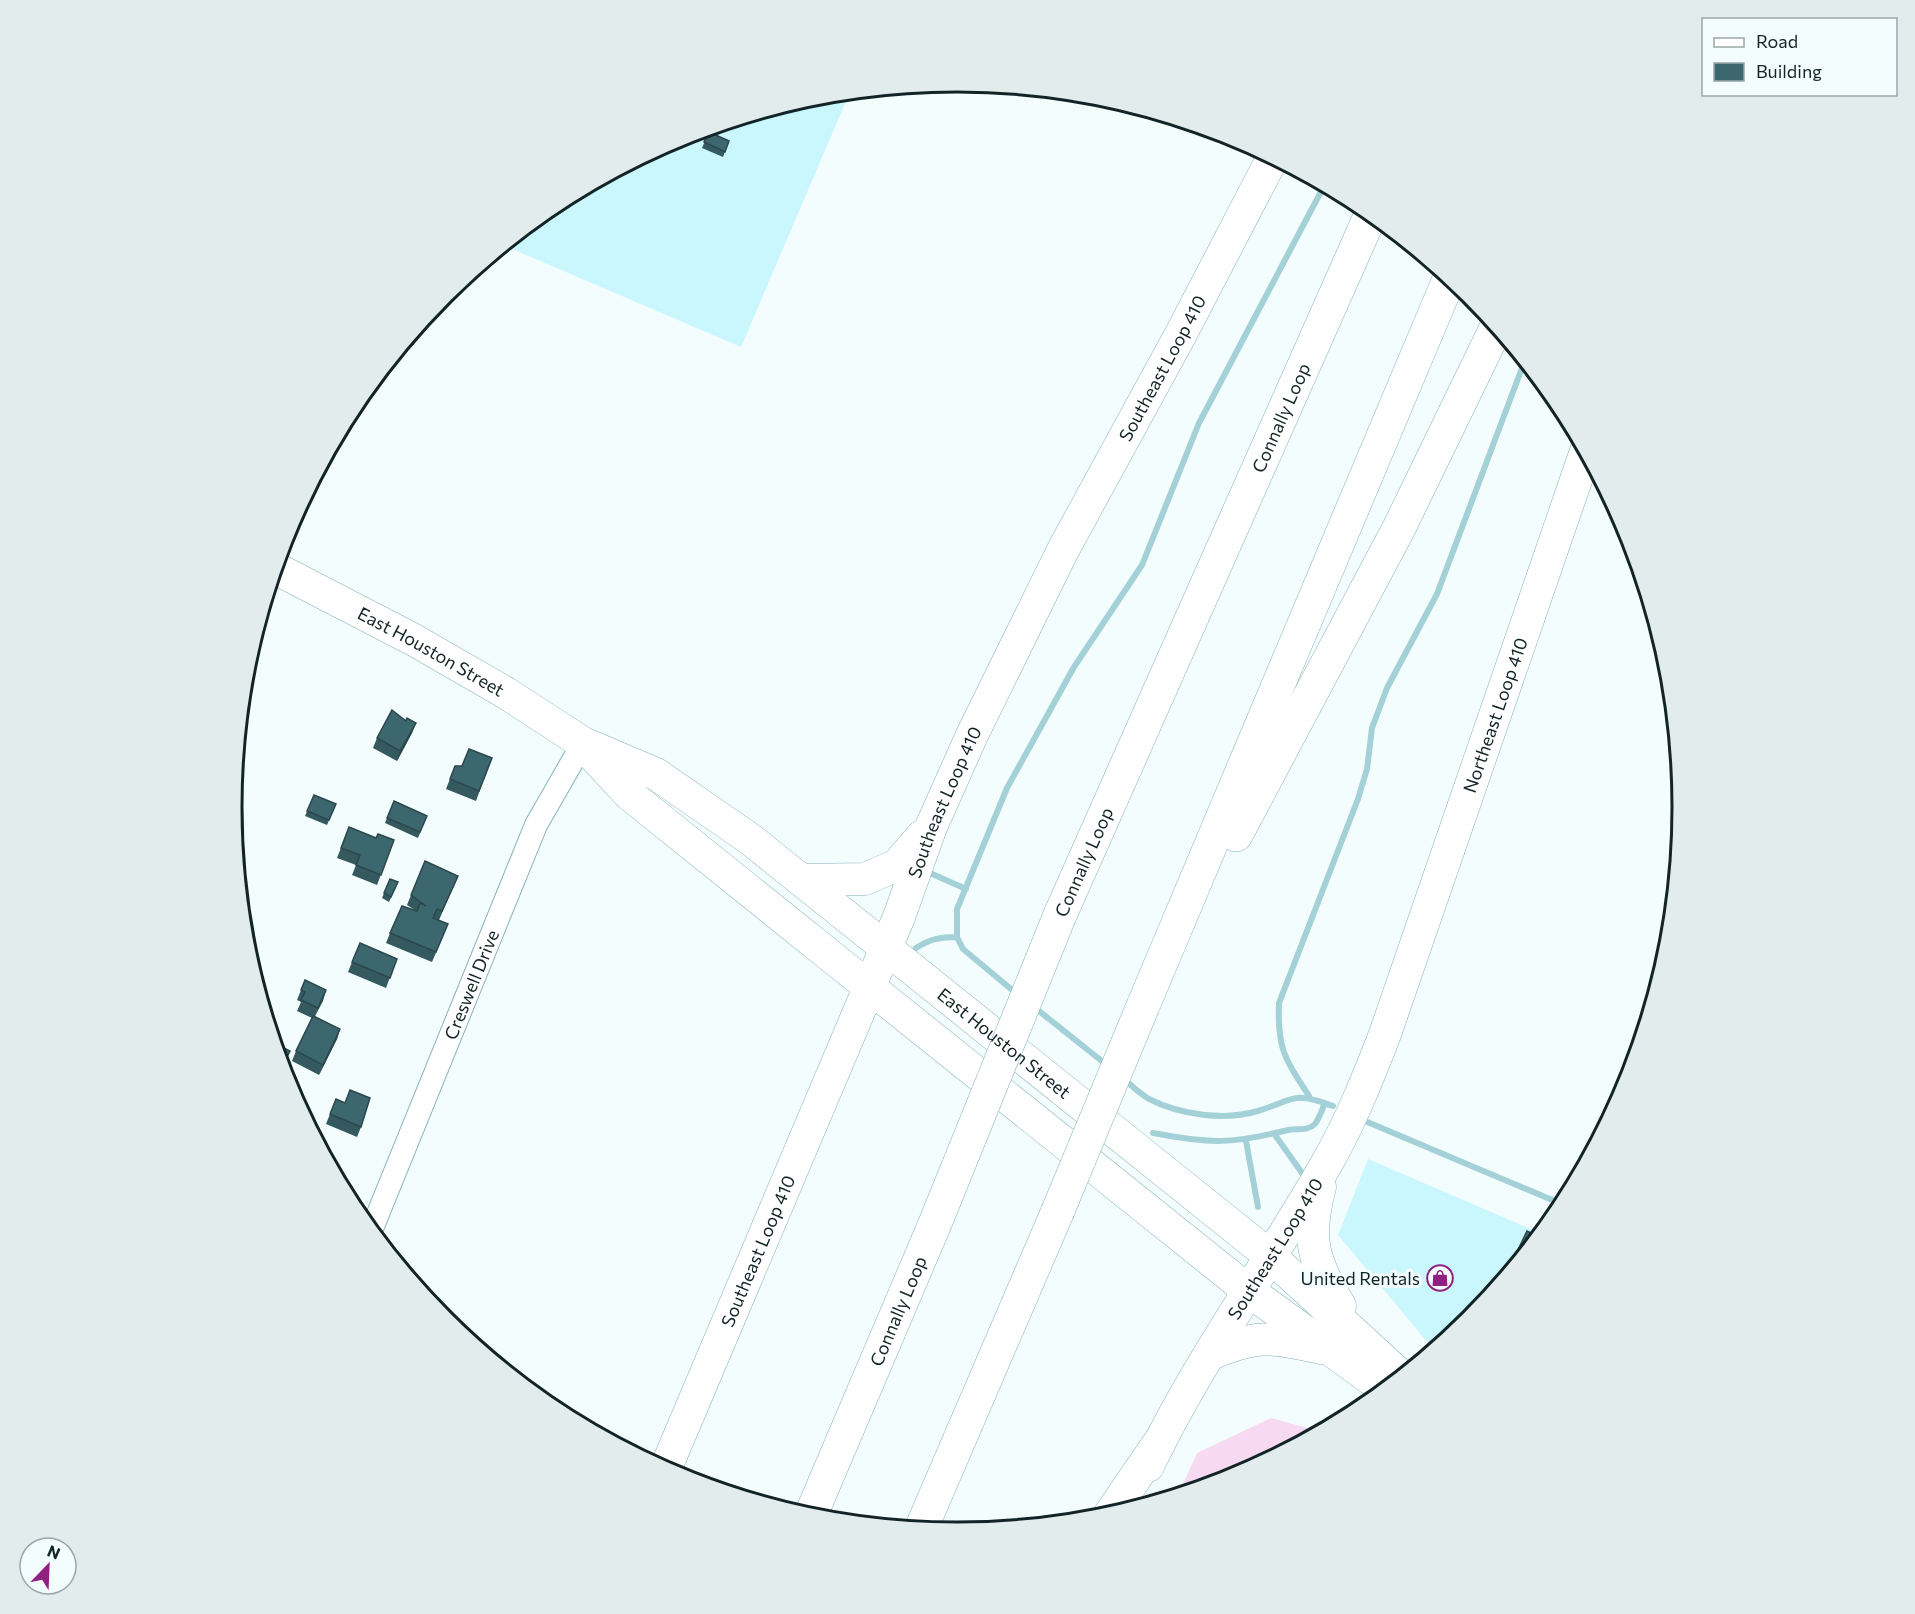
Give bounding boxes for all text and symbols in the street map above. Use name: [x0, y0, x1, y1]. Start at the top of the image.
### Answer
legend: [1702, 18, 1897, 96]
text: Road: [1756, 30, 1798, 52]
text: Building: [1756, 60, 1822, 82]
street label: Southeast Loop 410: [1114, 291, 1210, 445]
street label: Connally Loop: [1247, 360, 1315, 476]
street label: East Houston Street: [354, 602, 508, 701]
street label: Northeast Loop 410: [1458, 635, 1532, 796]
street label: Southeast Loop 410: [903, 722, 986, 881]
street label: Connally Loop: [1050, 804, 1117, 920]
street label: Creswell Drive: [439, 926, 503, 1043]
street label: East Houston Street: [933, 983, 1075, 1103]
street label: Southeast Loop 410: [716, 1172, 800, 1330]
street label: Southeast Loop 410: [1223, 1174, 1327, 1323]
street label: Connally Loop: [865, 1253, 931, 1369]
shop icon: United Rentals: [1425, 1263, 1455, 1293]
place label: United Rentals: [1300, 1267, 1420, 1289]
north arrow: [18, 1536, 78, 1596]
text: N: [45, 1541, 63, 1563]

